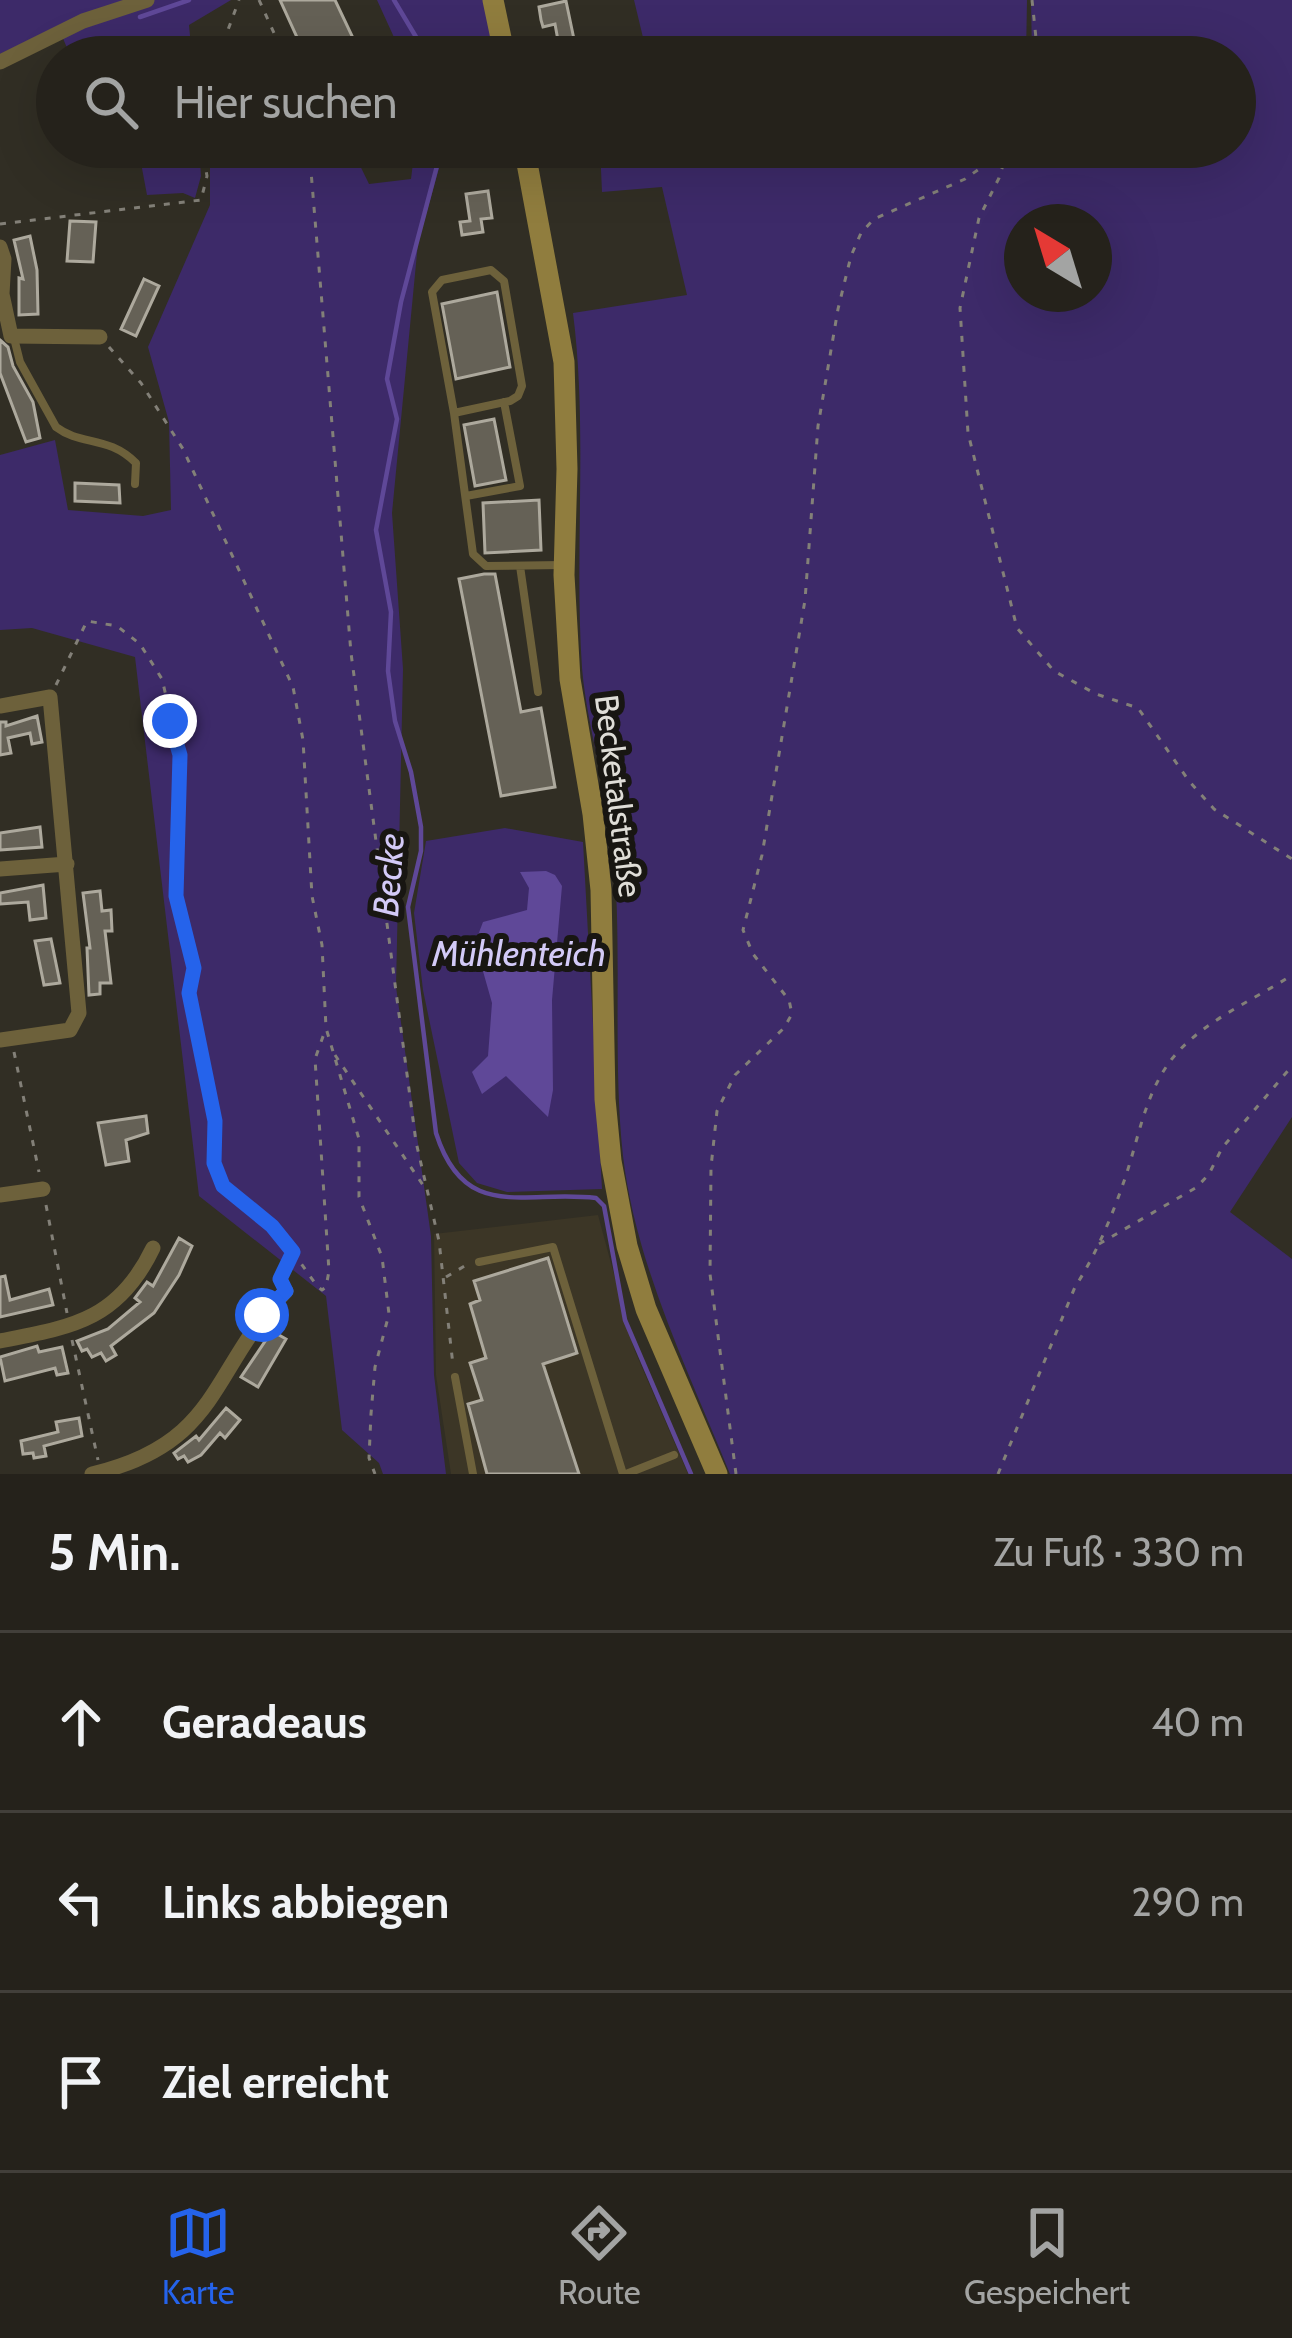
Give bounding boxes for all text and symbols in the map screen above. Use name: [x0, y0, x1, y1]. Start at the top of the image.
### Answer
search box: [36, 36, 1256, 168]
icon: search: [78, 69, 144, 135]
text: Hier suchen: [174, 75, 398, 129]
north arrow: [1004, 204, 1112, 312]
street label: Becketalstraße: [587, 692, 651, 900]
route end: [143, 694, 197, 748]
water label: Becke: [363, 832, 413, 918]
water label: Mühlenteich: [431, 931, 606, 975]
route start: [235, 1288, 289, 1342]
text: 5 Min.: [48, 1521, 181, 1583]
text: Zu Fuß · 330 m: [994, 1528, 1244, 1576]
icon: ahead: [48, 1689, 114, 1755]
text: Geradeaus: [162, 1695, 367, 1749]
text: 40 m: [1151, 1698, 1244, 1746]
icon: left: [48, 1869, 114, 1935]
text: Links abbiegen: [162, 1875, 449, 1929]
text: 290 m: [1131, 1878, 1244, 1926]
icon: arrive: [48, 2049, 114, 2115]
text: Ziel erreicht: [162, 2055, 389, 2109]
tab: Karte: [162, 2200, 235, 2312]
tab: Route: [558, 2200, 641, 2312]
tab: Gespeichert: [964, 2200, 1130, 2312]

